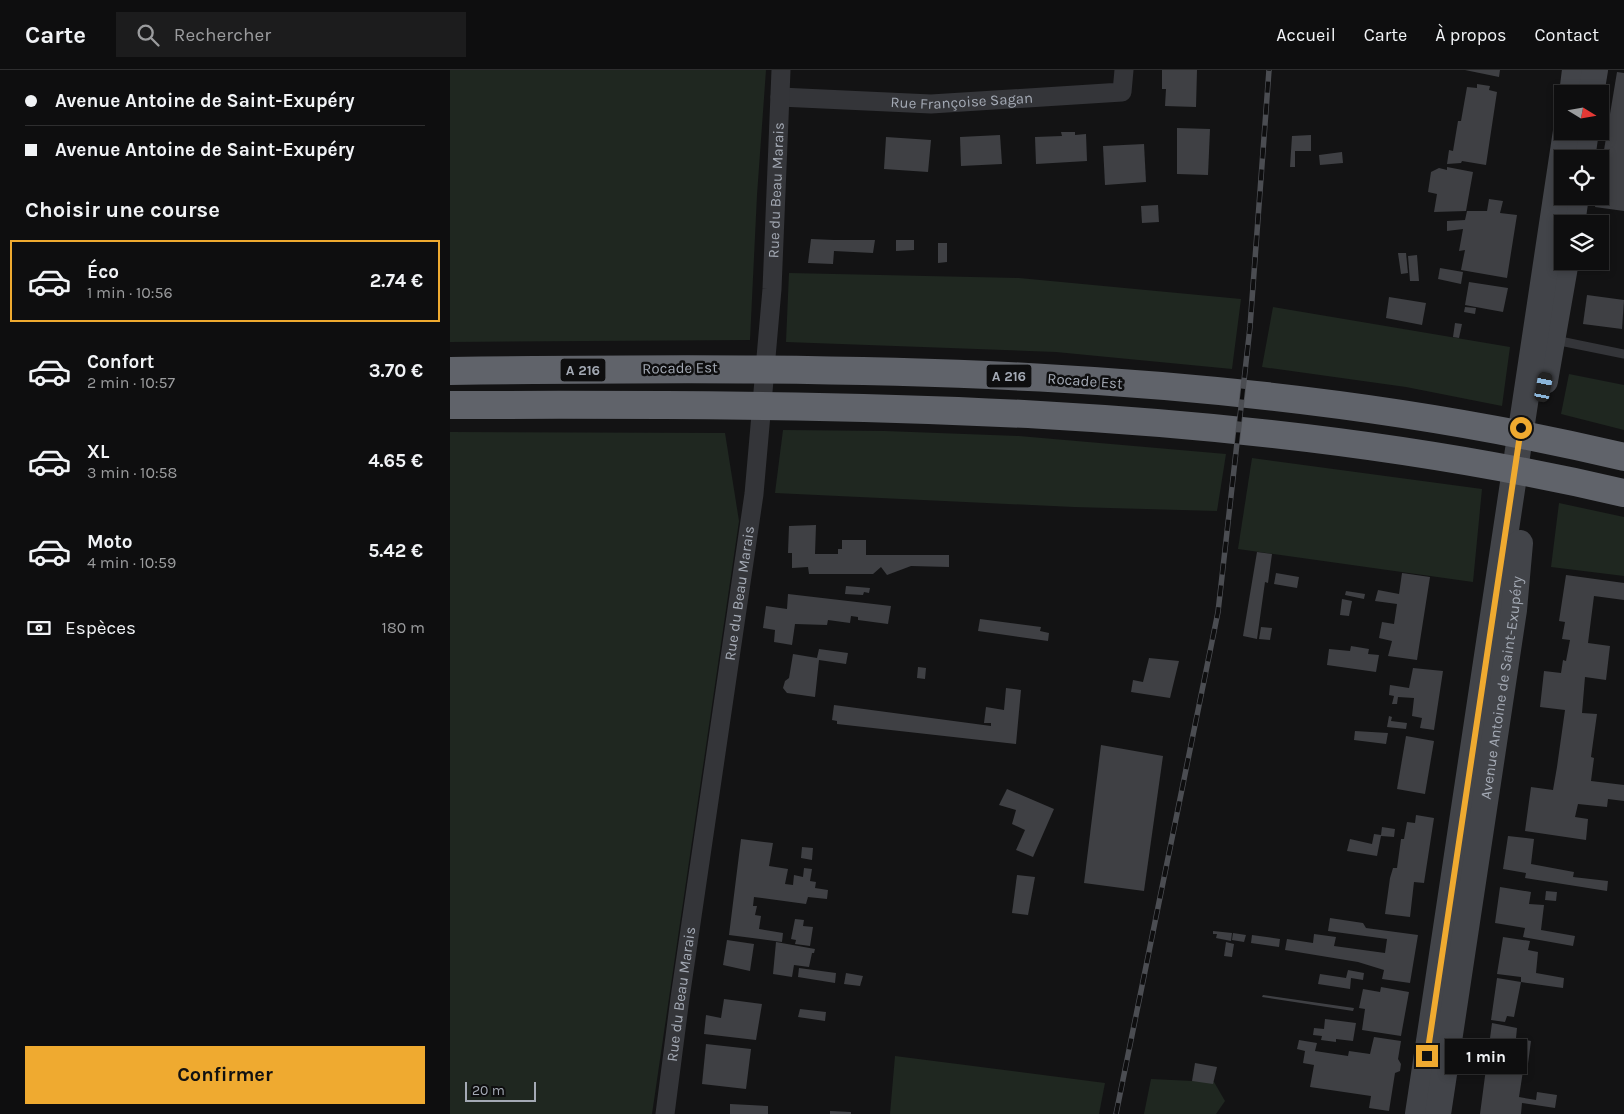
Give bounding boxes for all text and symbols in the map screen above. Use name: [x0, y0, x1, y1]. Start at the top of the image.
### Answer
search box: [116, 12, 466, 57]
text: Carte: [25, 21, 86, 49]
icon: search: [134, 21, 162, 49]
text: Rechercher: [174, 24, 271, 46]
text: Accueil: [1276, 24, 1336, 46]
text: Carte: [1364, 24, 1407, 46]
text: À propos: [1435, 24, 1507, 46]
text: Contact: [1535, 24, 1599, 46]
north arrow: [1554, 85, 1609, 140]
map controls: [1554, 85, 1609, 270]
street label: Rue Françoise Sagan: [890, 89, 1034, 113]
text: Avenue Antoine de Saint-Exupéry: [55, 90, 355, 112]
street label: Rue du Beau Marais: [764, 122, 788, 259]
text: Avenue Antoine de Saint-Exupéry: [55, 139, 355, 161]
button: locate: [1554, 150, 1609, 205]
text: Choisir une course: [25, 197, 220, 223]
button: layers: [1554, 215, 1609, 270]
icon: car: [27, 259, 72, 304]
text: Éco: [87, 261, 119, 283]
text: 2.74 €: [370, 270, 423, 292]
text: 1 min · 10:56: [87, 283, 173, 302]
icon: car: [27, 349, 72, 394]
text: Confort: [87, 351, 154, 373]
road number: A 216: [560, 358, 606, 382]
street label: Rocade Est: [642, 358, 718, 378]
text: 3.70 €: [369, 360, 423, 382]
road number: A 216: [986, 364, 1032, 388]
street label: Rocade Est: [1047, 369, 1124, 393]
car: [1533, 371, 1554, 403]
text: 2 min · 10:57: [87, 373, 175, 392]
route start: [1510, 417, 1532, 439]
icon: car: [27, 439, 72, 484]
text: XL: [87, 441, 109, 463]
text: 4.65 €: [368, 450, 423, 472]
text: 3 min · 10:58: [87, 463, 177, 482]
street label: Rue du Beau Marais: [721, 525, 758, 662]
icon: car: [27, 529, 72, 574]
text: Moto: [87, 531, 133, 553]
text: 5.42 €: [368, 540, 423, 562]
text: 4 min · 10:59: [87, 553, 176, 572]
street label: Avenue Antoine de Saint-Exupéry: [1477, 575, 1526, 801]
icon: cash: [25, 614, 53, 642]
text: Espèces: [65, 617, 136, 639]
text: 180 m: [382, 618, 425, 637]
street label: Rue du Beau Marais: [663, 925, 699, 1063]
callout: 1 min: [1444, 1038, 1527, 1074]
route end: [1416, 1045, 1438, 1067]
button: Confirmer: [25, 1046, 425, 1104]
text: 1 min: [1466, 1047, 1506, 1066]
scale bar: [465, 1079, 536, 1102]
text: 20 m: [472, 1082, 505, 1099]

